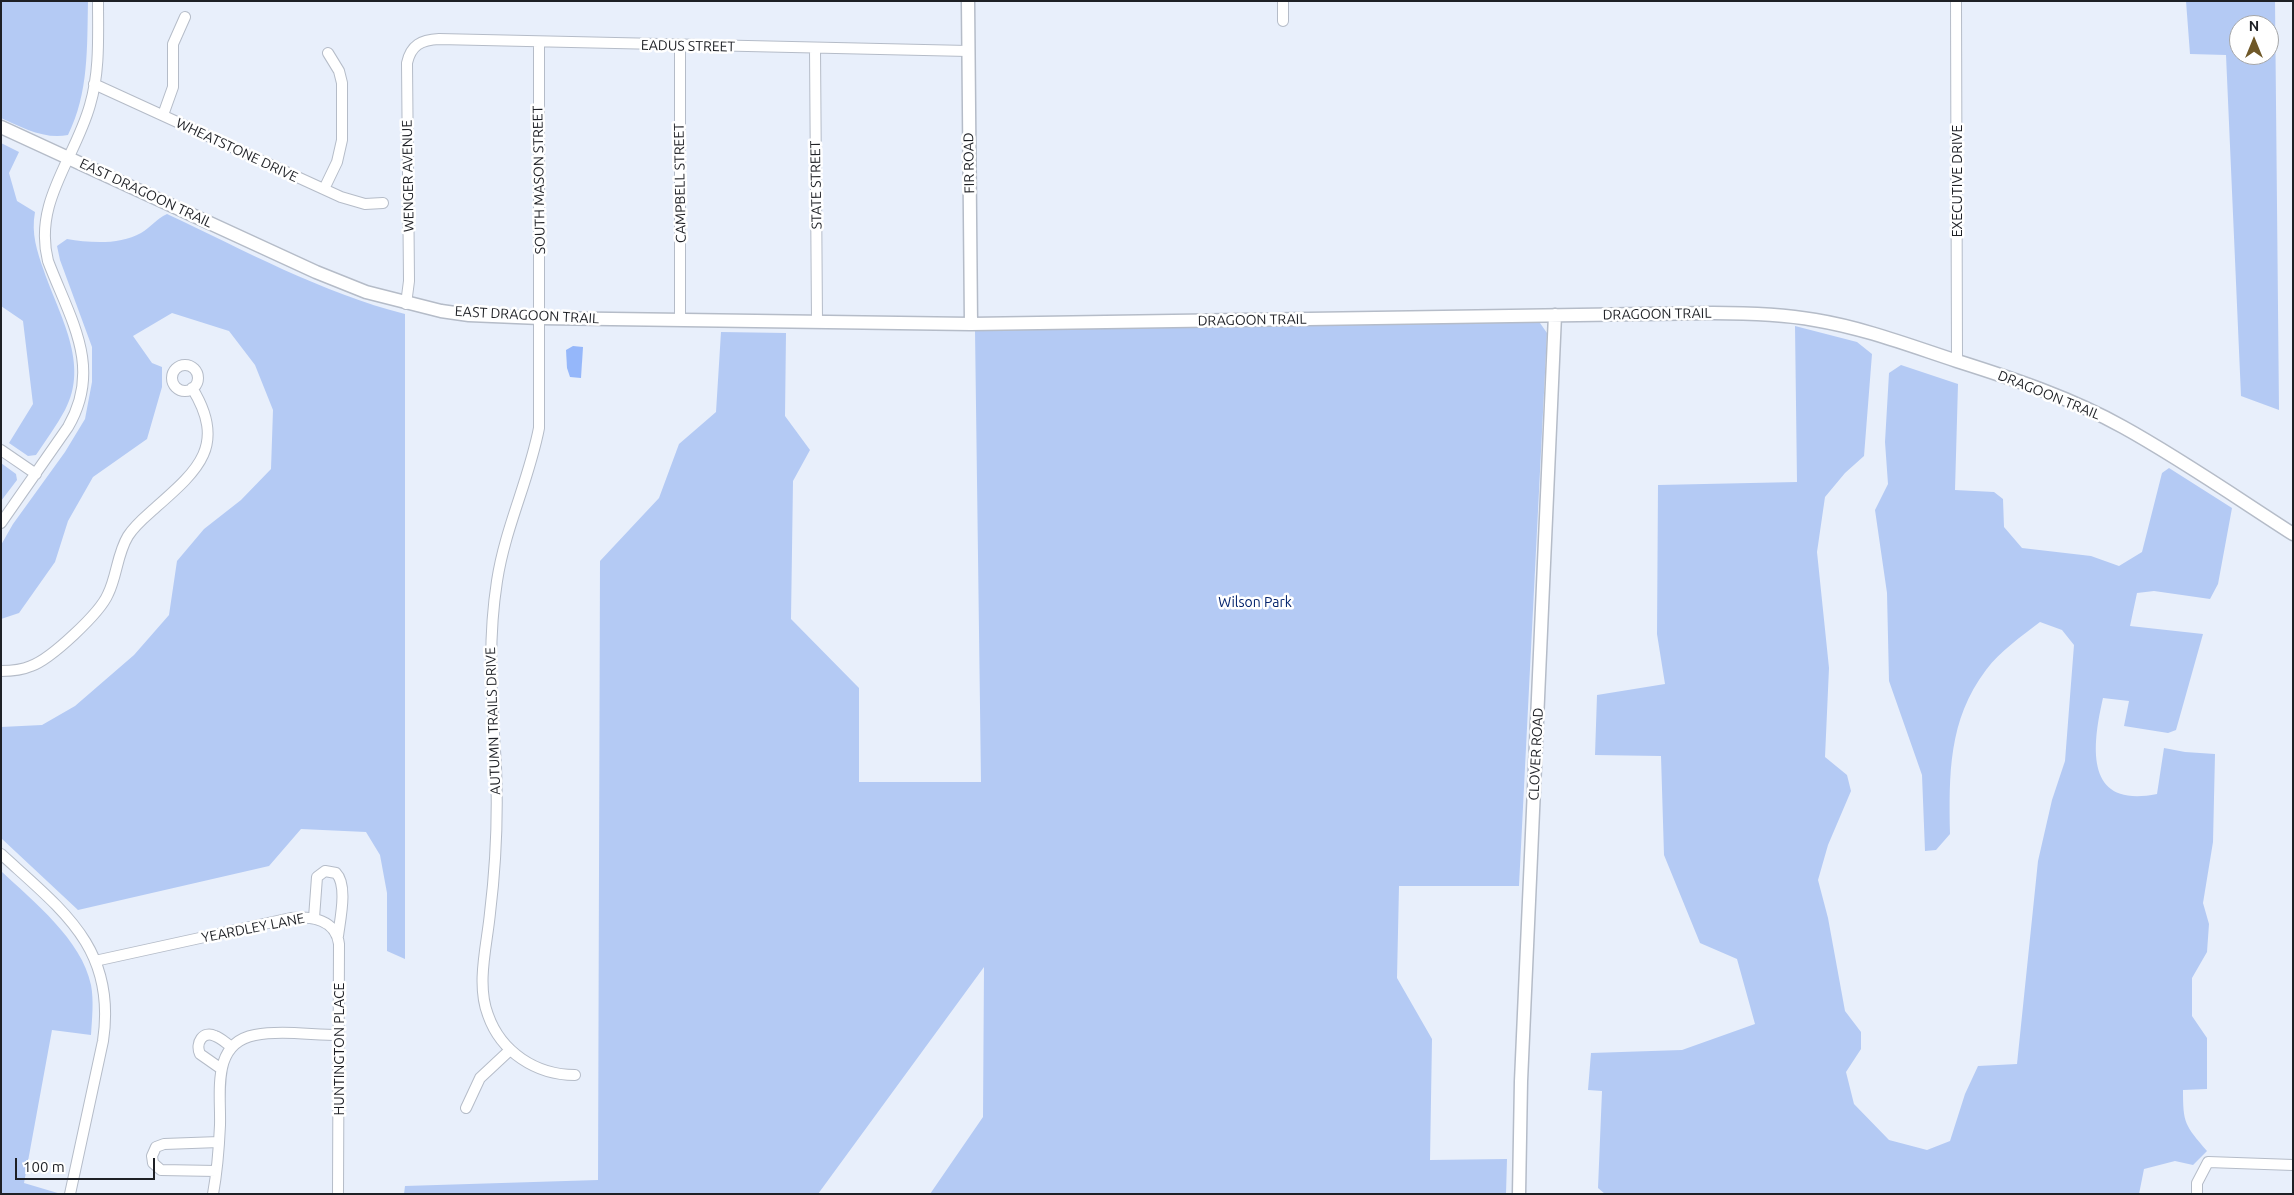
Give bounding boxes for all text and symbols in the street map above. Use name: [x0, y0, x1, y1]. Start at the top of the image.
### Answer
north arrow: [2229, 15, 2279, 65]
text: N: [2249, 18, 2259, 34]
street label: EADUS STREET: [641, 37, 735, 55]
street label: SOUTH MASON STREET: [529, 106, 549, 254]
street label: WHEATSTONE DRIVE: [173, 114, 301, 186]
street label: WENGER AVENUE: [399, 120, 417, 232]
street label: CAMPBELL STREET: [671, 123, 689, 243]
street label: EXECUTIVE DRIVE: [1949, 125, 1965, 237]
street label: FIR ROAD: [960, 132, 978, 194]
street label: STATE STREET: [807, 140, 825, 230]
street label: EAST DRAGOON TRAIL: [77, 155, 215, 231]
street label: EAST DRAGOON TRAIL: [454, 303, 600, 327]
street label: DRAGOON TRAIL: [1602, 305, 1712, 323]
street label: DRAGOON TRAIL: [1197, 311, 1307, 329]
street label: DRAGOON TRAIL: [1995, 367, 2103, 423]
park label: Wilson Park: [1218, 594, 1292, 610]
street label: AUTUMN TRAILS DRIVE: [482, 647, 504, 795]
street label: CLOVER ROAD: [1525, 707, 1547, 801]
street label: YEARDLEY LANE: [200, 910, 306, 946]
street label: HUNTINGTON PLACE: [331, 983, 347, 1115]
scale bar: [18, 1148, 158, 1180]
text: 100 m: [23, 1158, 65, 1175]

